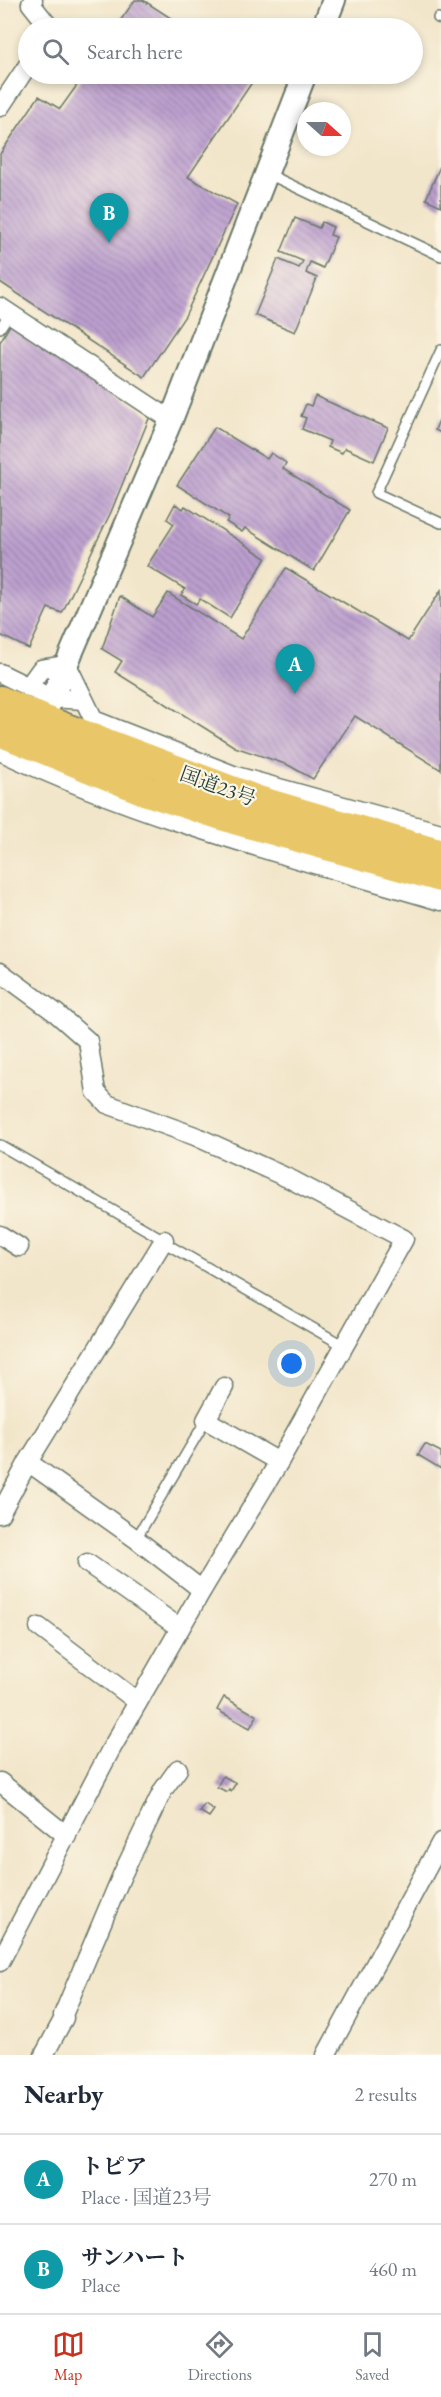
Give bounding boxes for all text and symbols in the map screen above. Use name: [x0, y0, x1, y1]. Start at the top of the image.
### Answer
search box: [18, 18, 423, 84]
icon: search: [39, 35, 72, 68]
text: Search here: [87, 37, 182, 66]
north arrow: [297, 102, 351, 156]
pin: B: [90, 194, 128, 243]
pin: A: [276, 644, 314, 694]
street label: 国道23号: [176, 760, 260, 812]
your location: [277, 1349, 306, 1378]
text: Nearby: [24, 2077, 104, 2111]
text: 2 results: [354, 2081, 417, 2107]
text: トピア: [81, 2152, 147, 2181]
text: A: [36, 2166, 51, 2192]
text: 270 m: [369, 2166, 417, 2192]
text: Place · 国道23号: [81, 2184, 212, 2210]
text: サンハート: [81, 2243, 188, 2272]
text: B: [37, 2256, 50, 2282]
text: 460 m: [369, 2256, 417, 2282]
text: Place: [81, 2272, 120, 2298]
tab: Map: [52, 2328, 85, 2385]
tab: Directions: [188, 2328, 252, 2385]
tab: Saved: [355, 2328, 389, 2385]

